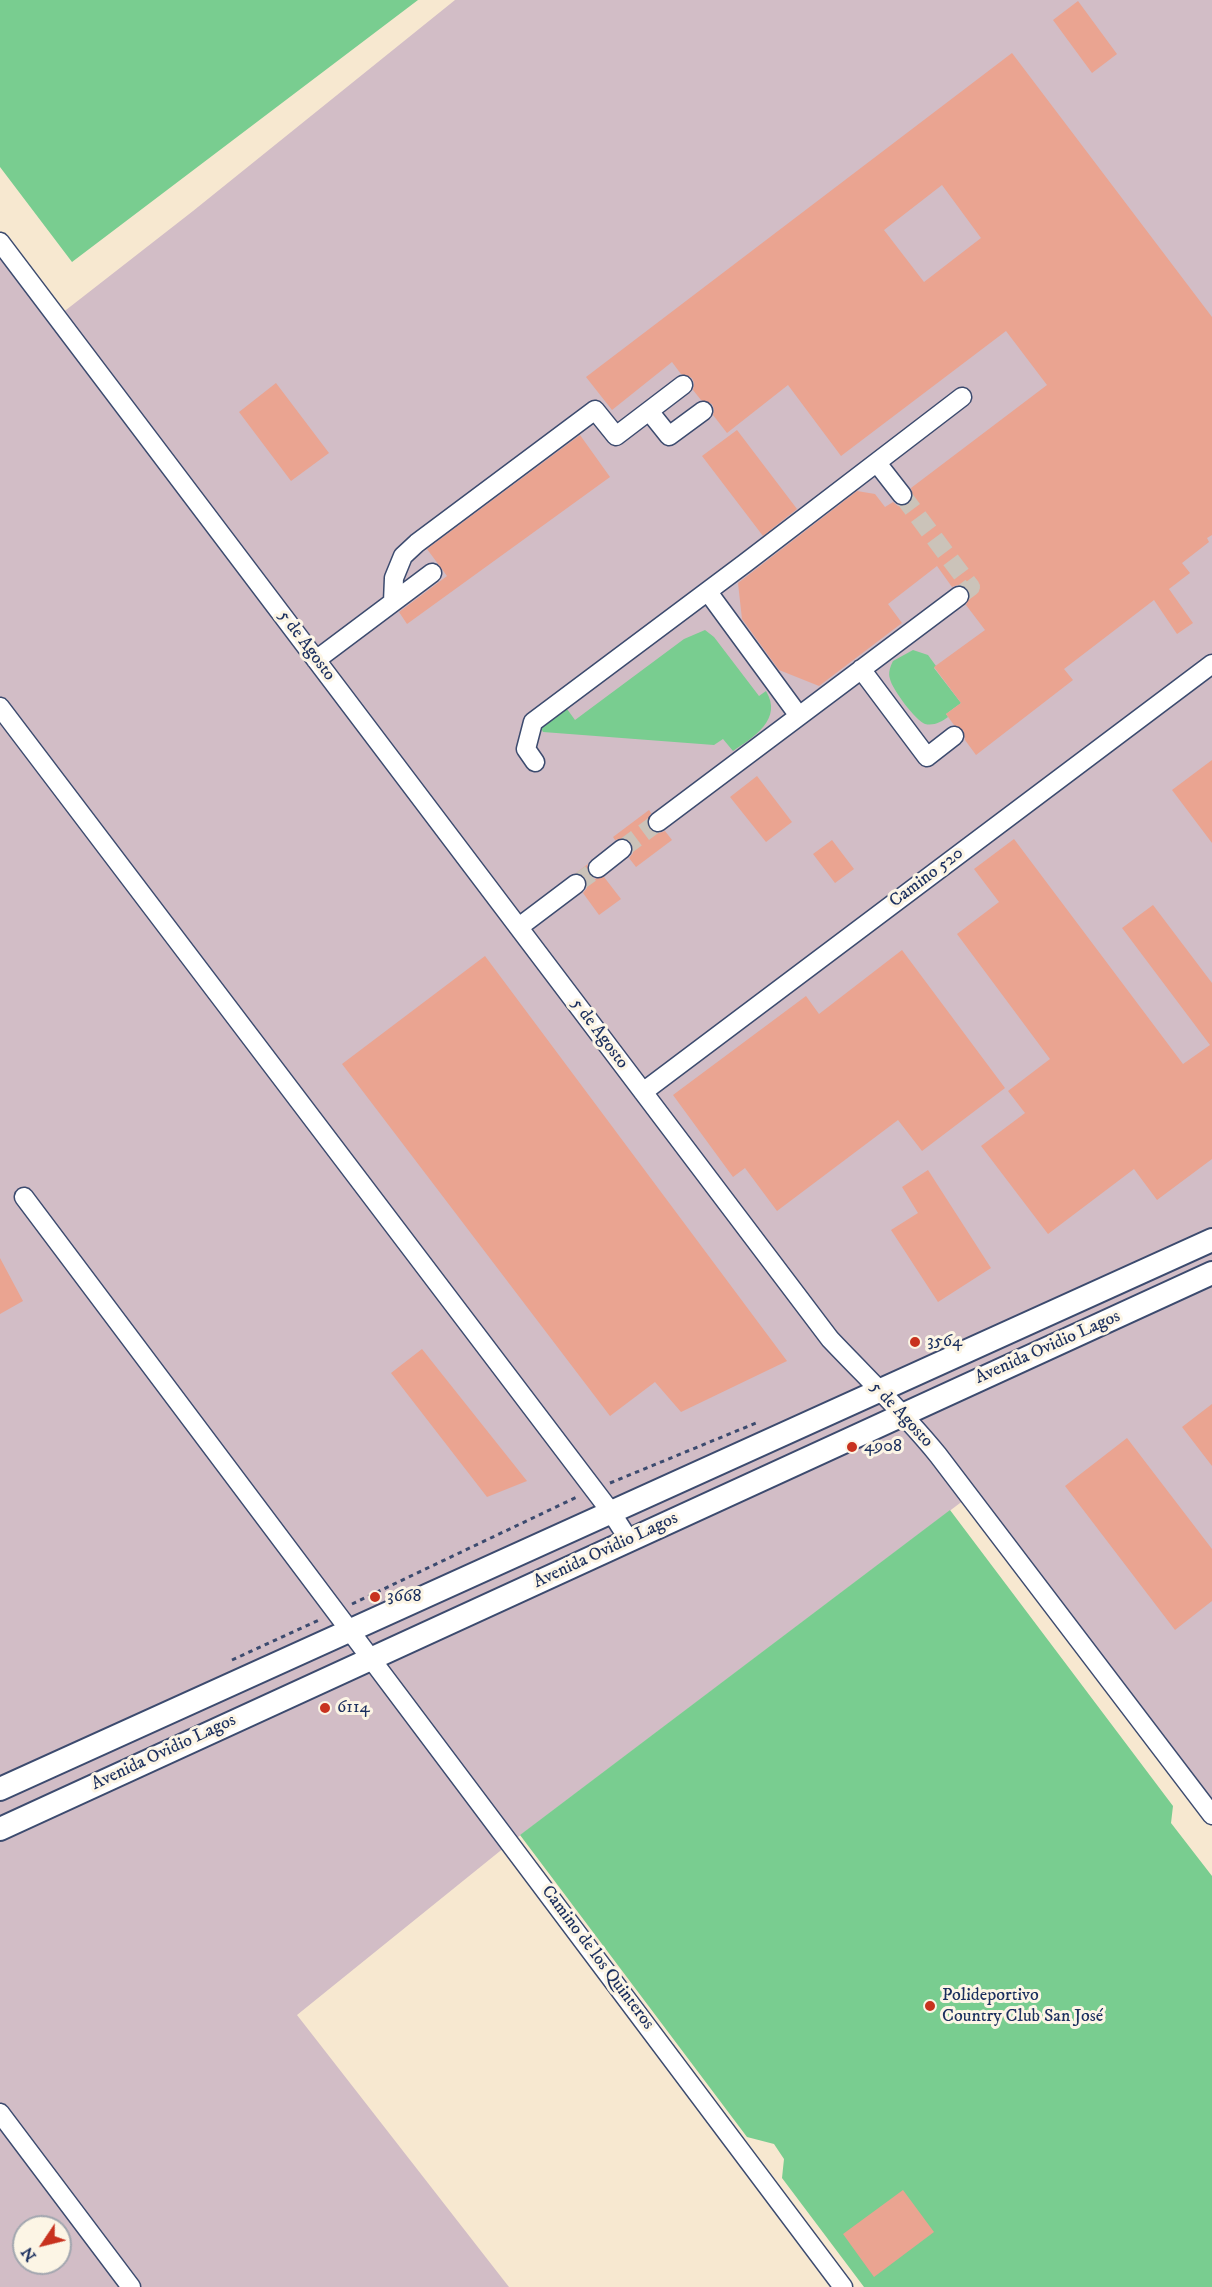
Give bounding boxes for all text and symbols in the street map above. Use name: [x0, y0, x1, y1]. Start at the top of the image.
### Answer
street label: 5 de Agosto: [273, 607, 339, 685]
street label: Camino 520: [886, 843, 968, 913]
street label: 5 de Agosto: [566, 995, 632, 1073]
street label: Avenida Ovidio Lagos: [972, 1306, 1124, 1390]
place label: 3564: [927, 1331, 962, 1353]
marker: 3564: [908, 1335, 922, 1349]
street label: 5 de Agosto: [865, 1377, 937, 1453]
place label: 4908: [864, 1436, 902, 1458]
marker: 4908: [845, 1440, 859, 1454]
street label: Avenida Ovidio Lagos: [530, 1508, 682, 1594]
place label: 3668: [387, 1586, 421, 1608]
marker: 3668: [368, 1590, 382, 1604]
place label: 6114: [337, 1697, 370, 1719]
marker: 6114: [318, 1701, 332, 1715]
street label: Avenida Ovidio Lagos: [88, 1710, 240, 1796]
street label: Camino de los Quinteros: [536, 1882, 658, 2034]
place label: Polideportivo Country Club San José: [942, 1985, 1103, 2028]
marker: Polideportivo Country Club San José: [923, 1999, 937, 2013]
north arrow: [12, 2215, 72, 2275]
text: N: [17, 2243, 41, 2265]

